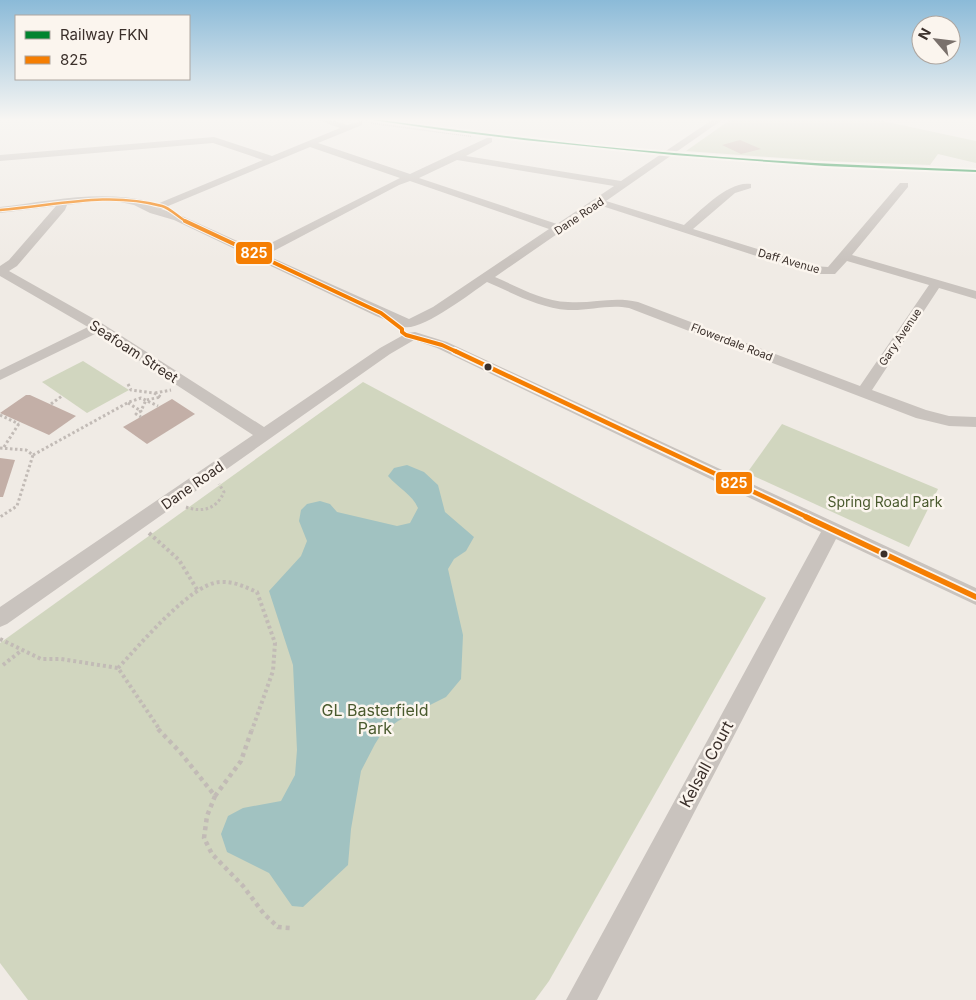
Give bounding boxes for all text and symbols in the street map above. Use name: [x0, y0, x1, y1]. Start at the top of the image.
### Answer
legend: [15, 15, 190, 80]
north arrow: [911, 15, 961, 65]
text: Railway FKN: [60, 25, 149, 44]
text: N: [914, 25, 934, 42]
text: 825: [60, 50, 88, 69]
street label: Dane Road: [552, 194, 606, 238]
line badge: 825: [235, 241, 273, 265]
text: 825: [241, 244, 267, 261]
street label: Daff Avenue: [757, 246, 821, 276]
street label: Gary Avenue: [876, 305, 924, 369]
street label: Seafoam Street: [87, 316, 182, 386]
street label: Flowerdale Road: [689, 320, 775, 364]
unlabelled marker: [483, 362, 493, 372]
street label: Dane Road: [158, 457, 226, 513]
line badge: 825: [715, 471, 753, 495]
text: 825: [721, 474, 747, 491]
park label: Spring Road Park: [828, 493, 943, 510]
unlabelled marker: [879, 549, 889, 559]
park label: GL Basterfield Park: [322, 700, 428, 738]
street label: Kelsall Court: [675, 717, 737, 811]

